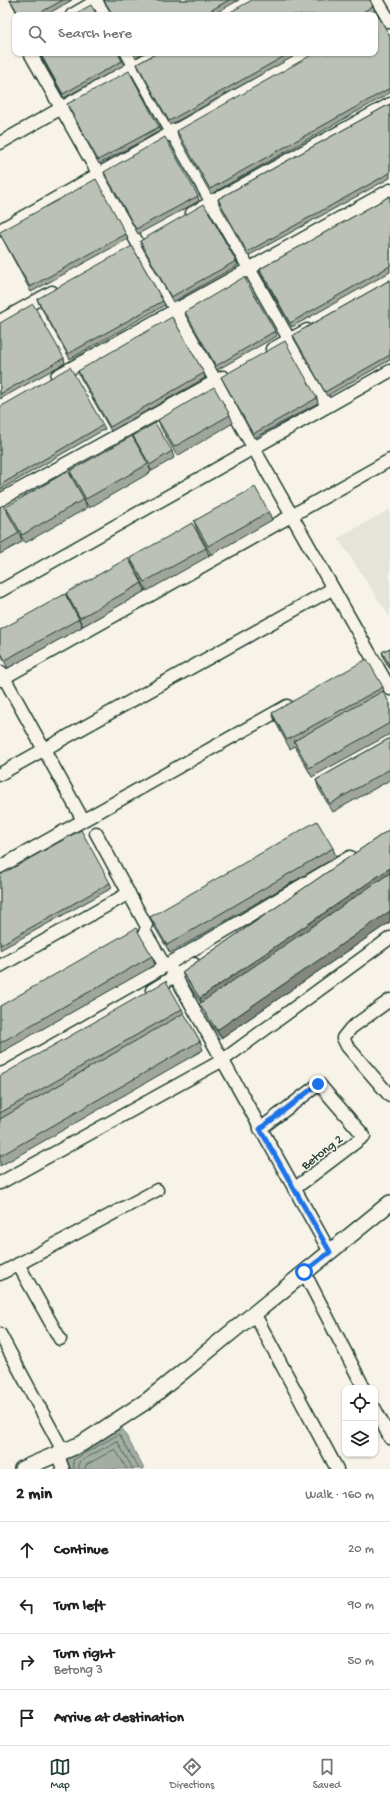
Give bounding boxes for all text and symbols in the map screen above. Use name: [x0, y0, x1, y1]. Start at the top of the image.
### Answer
search box: [12, 12, 378, 56]
icon: search: [26, 23, 48, 45]
text: Search here: [58, 25, 132, 43]
route end: [309, 1075, 327, 1093]
street label: Betong 2: [298, 1132, 347, 1174]
route start: [295, 1263, 313, 1281]
map controls: [342, 1385, 378, 1457]
button: locate: [342, 1385, 378, 1421]
button: layers: [342, 1421, 378, 1457]
text: 2 min: [16, 1485, 52, 1505]
text: Walk · 160 m: [305, 1488, 374, 1503]
icon: ahead: [16, 1539, 38, 1561]
text: Continue: [54, 1541, 108, 1559]
text: 20 m: [348, 1542, 374, 1557]
icon: left: [16, 1595, 38, 1617]
text: Turn left: [54, 1597, 105, 1615]
text: 90 m: [348, 1598, 374, 1613]
text: Turn right: [54, 1645, 114, 1663]
icon: right: [16, 1651, 38, 1673]
text: 50 m: [347, 1654, 374, 1669]
text: Betong 3: [54, 1663, 103, 1678]
icon: arrive: [16, 1707, 38, 1729]
text: Arrive at destination: [54, 1709, 184, 1727]
tab: Map: [49, 1756, 71, 1792]
tab: Directions: [170, 1756, 214, 1792]
tab: Saved: [313, 1756, 341, 1792]

